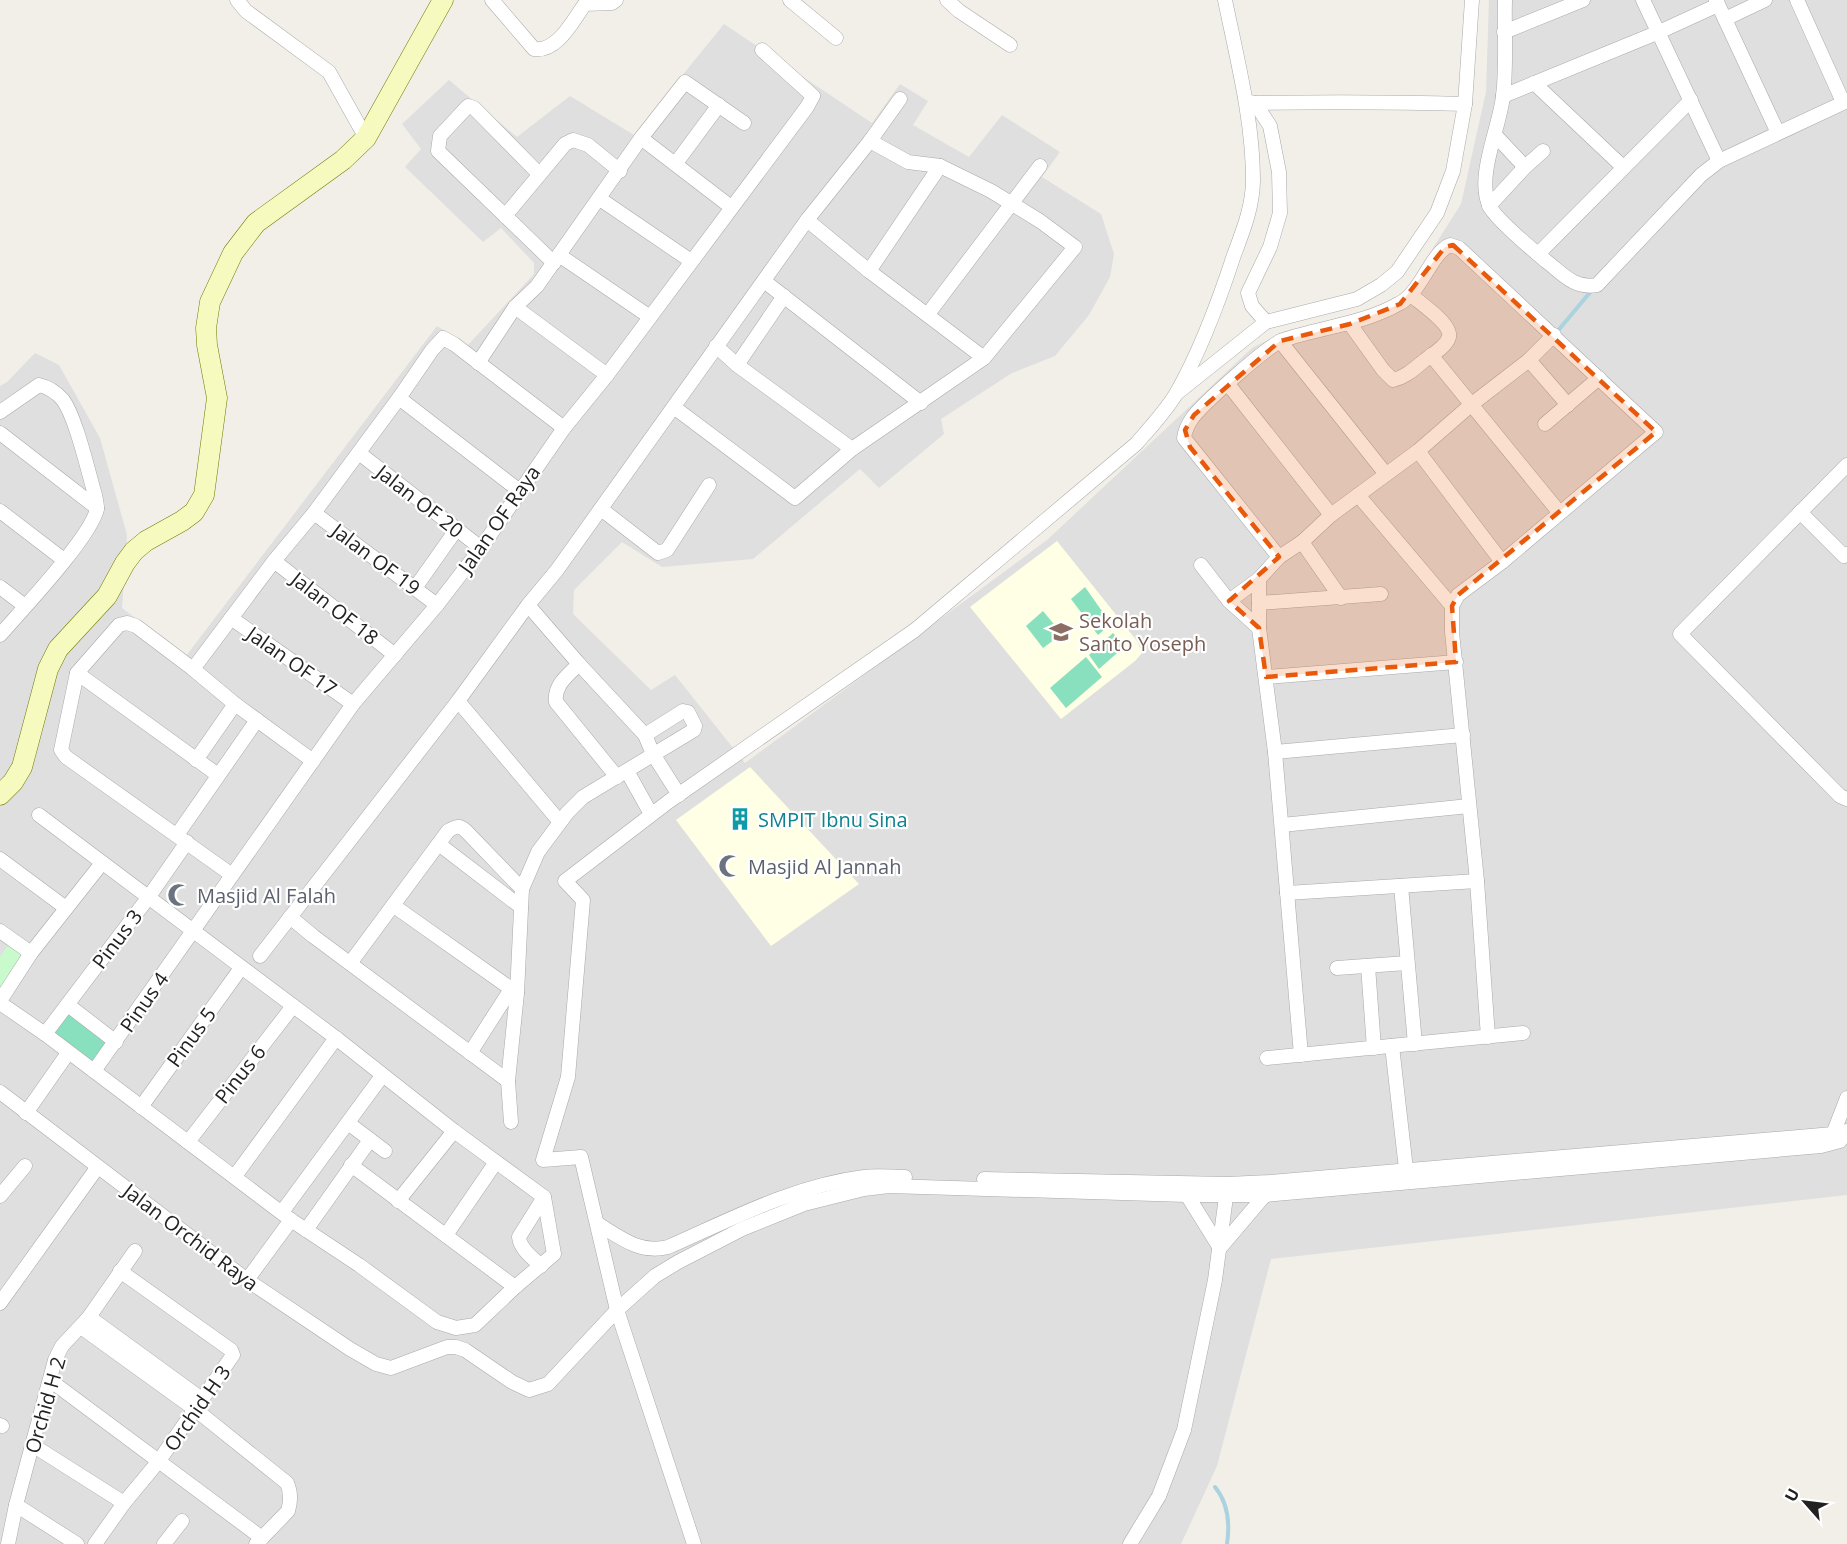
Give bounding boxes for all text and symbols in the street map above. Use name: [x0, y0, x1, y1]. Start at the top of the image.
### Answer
street label: Jalan OF 20: [369, 457, 469, 544]
street label: Jalan OF Raya: [451, 460, 546, 580]
street label: Jalan OF 19: [325, 516, 426, 601]
street label: Jalan OF 18: [284, 564, 384, 651]
place label: Sekolah Santo Yoseph: [1079, 607, 1206, 657]
street label: Jalan OF 17: [240, 619, 342, 702]
school or university icon: Sekolah Santo Yoseph: [1048, 619, 1074, 645]
building icon: SMPIT Ibnu Sina: [727, 806, 753, 832]
place label: SMPIT Ibnu Sina: [758, 806, 908, 833]
mosque icon: Masjid Al Jannah: [717, 853, 743, 879]
place label: Masjid Al Jannah: [748, 853, 901, 880]
mosque icon: Masjid Al Falah: [166, 882, 192, 908]
place label: Masjid Al Falah: [197, 882, 336, 909]
street label: Pinus 3: [86, 904, 148, 974]
street label: Pinus 4: [114, 966, 175, 1038]
street label: Pinus 5: [160, 1002, 222, 1072]
street label: Pinus 6: [208, 1039, 272, 1109]
street label: Jalan Orchid Raya: [116, 1176, 264, 1297]
street label: Orchid H 2: [18, 1353, 72, 1457]
street label: Orchid H 3: [157, 1360, 237, 1456]
north arrow: [1775, 1472, 1835, 1532]
text: U: [1779, 1484, 1804, 1505]

